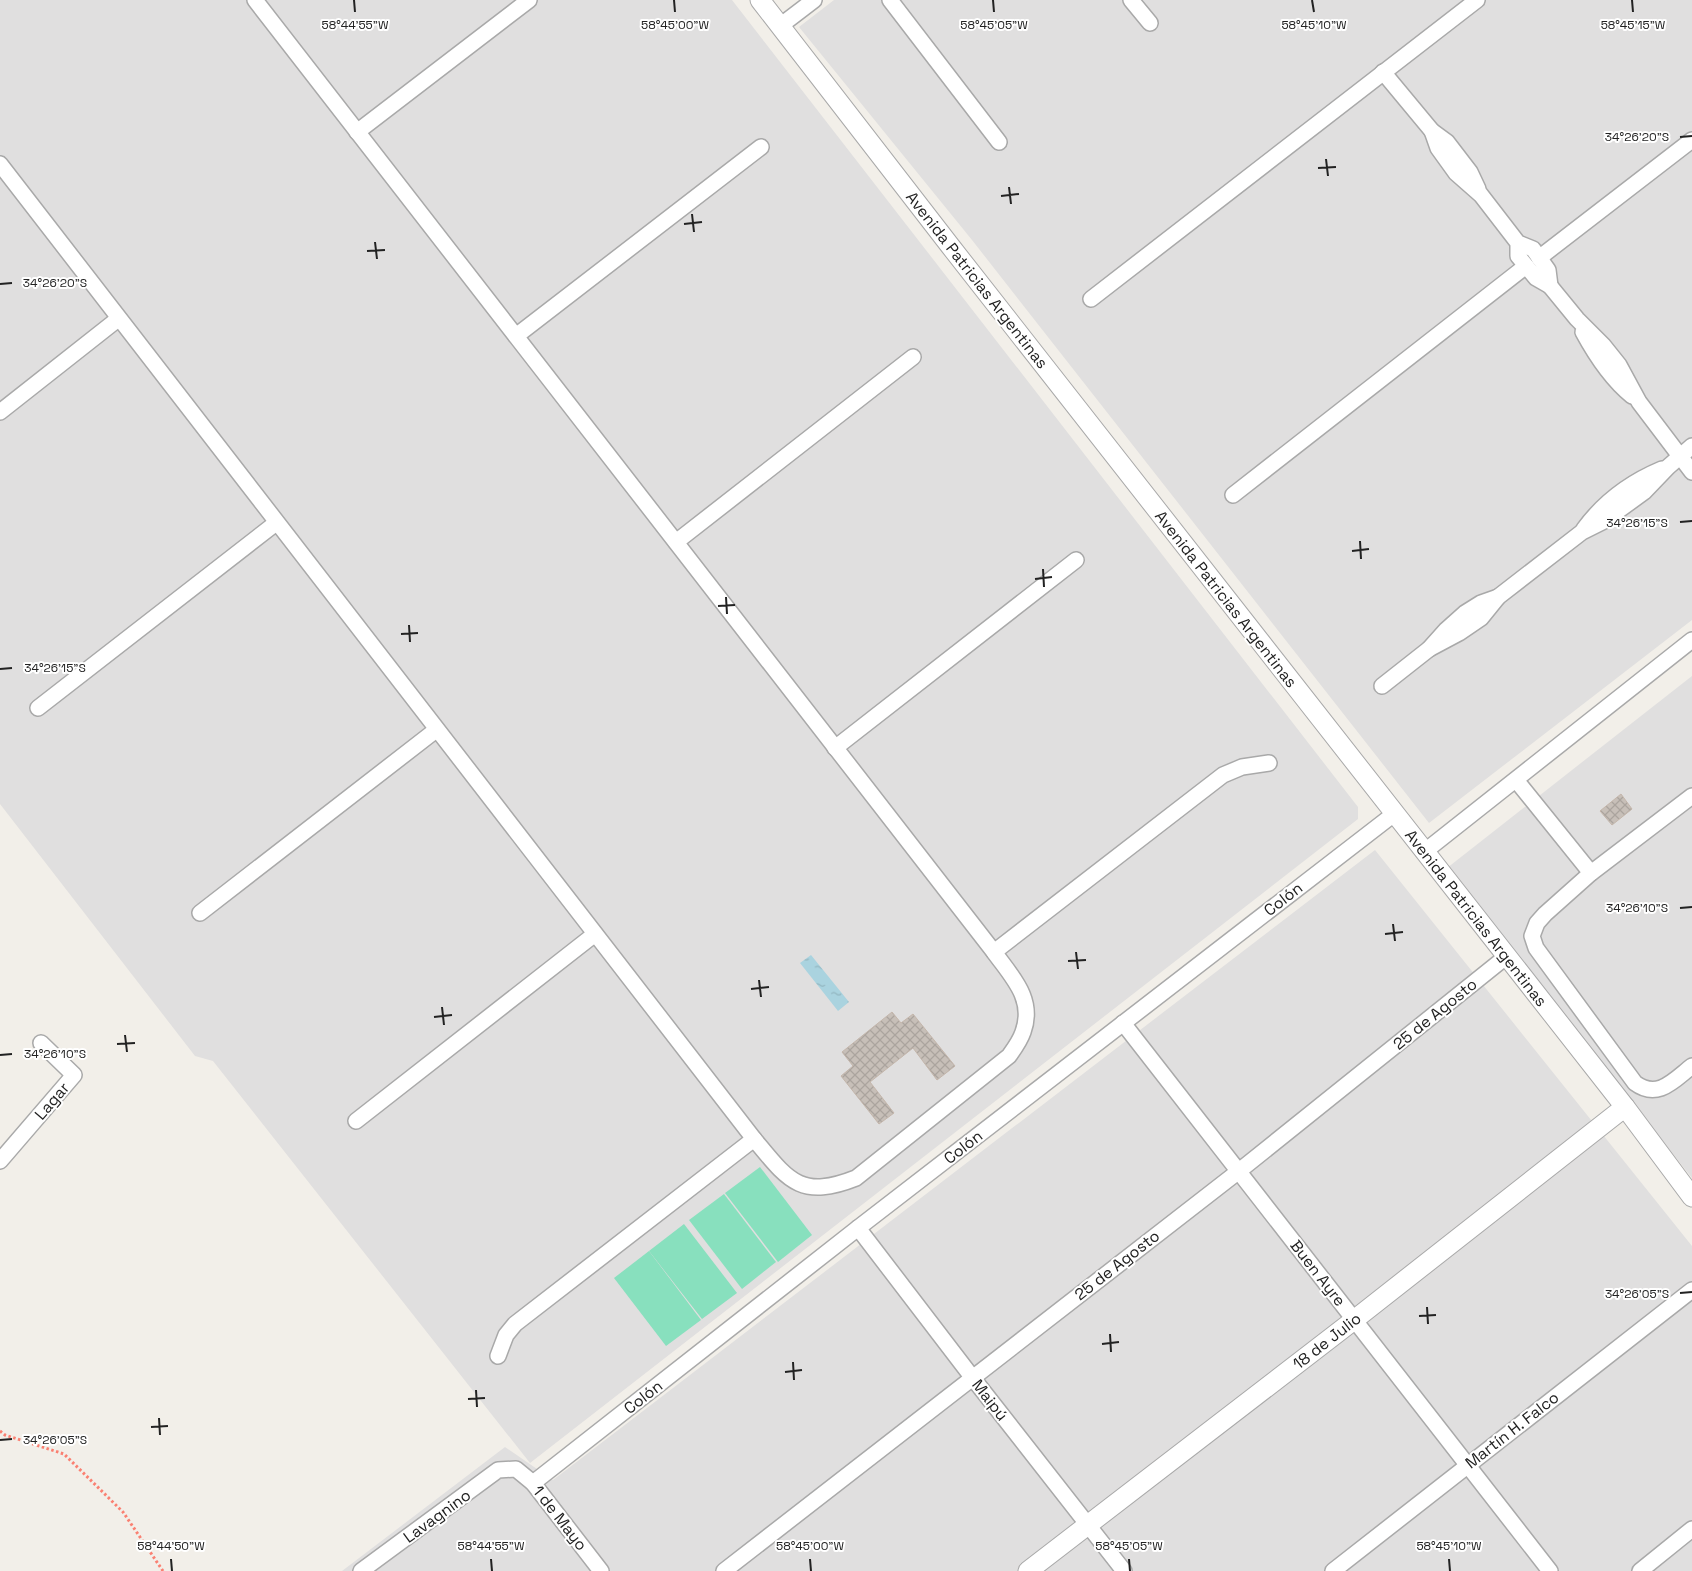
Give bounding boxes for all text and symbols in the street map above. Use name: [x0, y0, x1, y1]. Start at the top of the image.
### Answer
text: 58°44'55"W: [322, 17, 389, 33]
text: 58°45'00"W: [641, 17, 709, 33]
text: 58°45'05"W: [960, 17, 1028, 33]
text: 58°45'10"W: [1281, 17, 1347, 33]
text: 58°45'15"W: [1601, 17, 1666, 33]
text: 34°26'20"S: [1605, 129, 1669, 145]
street label: Avenida Patricias Argentinas: [901, 187, 1053, 373]
text: 34°26'20"S: [23, 275, 87, 291]
street label: Avenida Patricias Argentinas: [1150, 506, 1302, 692]
text: 34°26'15"S: [1606, 515, 1668, 531]
text: 34°26'15"S: [24, 660, 86, 676]
street label: Avenida Patricias Argentinas: [1400, 825, 1552, 1011]
street label: Colón: [1259, 877, 1307, 921]
text: 34°26'10"S: [1606, 900, 1668, 916]
street label: 25 de Agosto: [1389, 974, 1481, 1054]
text: 34°26'10"S: [24, 1046, 86, 1062]
street label: Lagar: [30, 1078, 74, 1124]
street label: Colón: [939, 1125, 987, 1169]
street label: 25 de Agosto: [1070, 1225, 1164, 1305]
street label: Buen Ayre: [1286, 1236, 1350, 1310]
text: 34°26'05"S: [1605, 1286, 1669, 1302]
street label: 18 de Julio: [1289, 1308, 1365, 1374]
street label: Colón: [619, 1375, 667, 1419]
street label: Maipú: [967, 1375, 1013, 1425]
street label: Martín H. Falco: [1461, 1387, 1563, 1473]
text: 34°26'05"S: [23, 1432, 87, 1448]
street label: 1 de Mayo: [528, 1481, 592, 1555]
street label: Lavagnino: [399, 1484, 475, 1548]
text: 58°44'50"W: [137, 1538, 205, 1554]
text: 58°44'55"W: [458, 1538, 525, 1554]
text: 58°45'00"W: [776, 1538, 844, 1554]
text: 58°45'05"W: [1095, 1538, 1163, 1554]
text: 58°45'10"W: [1416, 1538, 1482, 1554]

